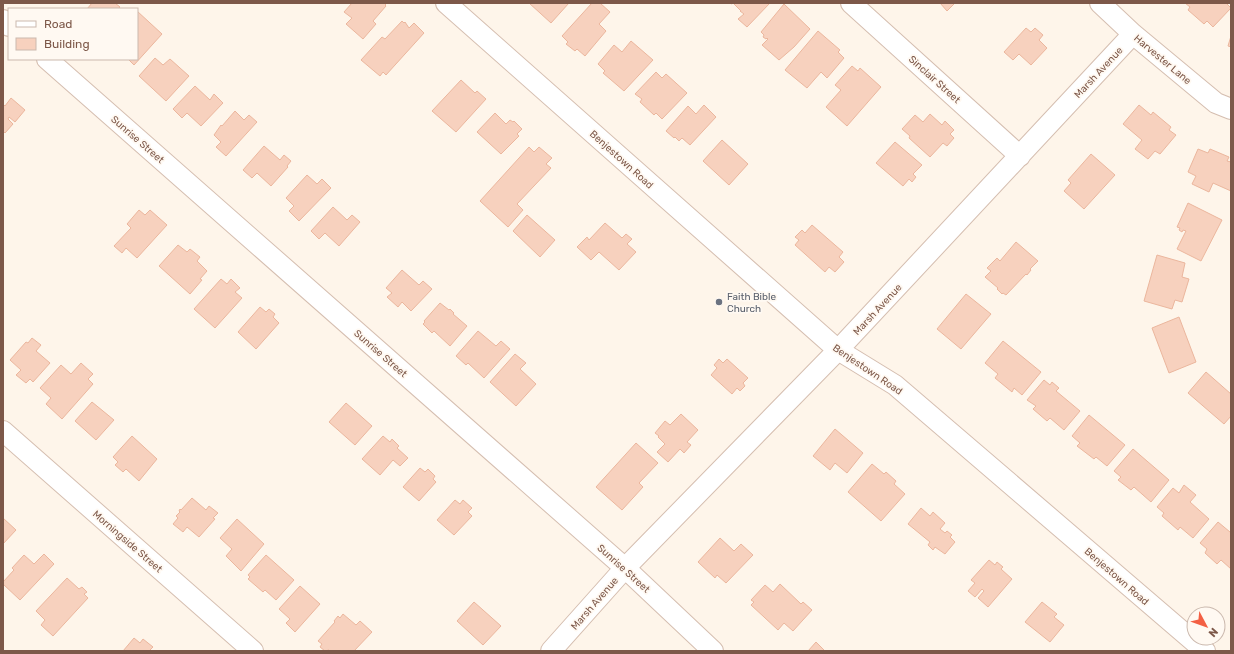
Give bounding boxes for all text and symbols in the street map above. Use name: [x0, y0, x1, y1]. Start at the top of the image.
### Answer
legend: [8, 8, 138, 60]
text: Road: [44, 17, 72, 31]
street label: Harvester Lane: [1131, 32, 1194, 87]
text: Building: [44, 37, 90, 51]
street label: Marsh Avenue: [1072, 44, 1126, 101]
street label: Sinclair Street: [906, 53, 963, 106]
street label: Sunrise Street: [108, 113, 166, 166]
street label: Benjestown Road: [587, 128, 656, 191]
street label: Marsh Avenue: [851, 281, 905, 338]
place label: Faith Bible Church: [727, 291, 776, 315]
marker: Faith Bible Church: [714, 297, 724, 307]
street label: Sunrise Street: [351, 327, 409, 380]
street label: Benjestown Road: [830, 342, 905, 398]
street label: Morningside Street: [90, 508, 165, 575]
street label: Sunrise Street: [595, 542, 652, 596]
street label: Benjestown Road: [1082, 546, 1151, 608]
street label: Marsh Avenue: [569, 575, 621, 632]
north arrow: [1186, 606, 1226, 646]
text: N: [1206, 625, 1221, 640]

